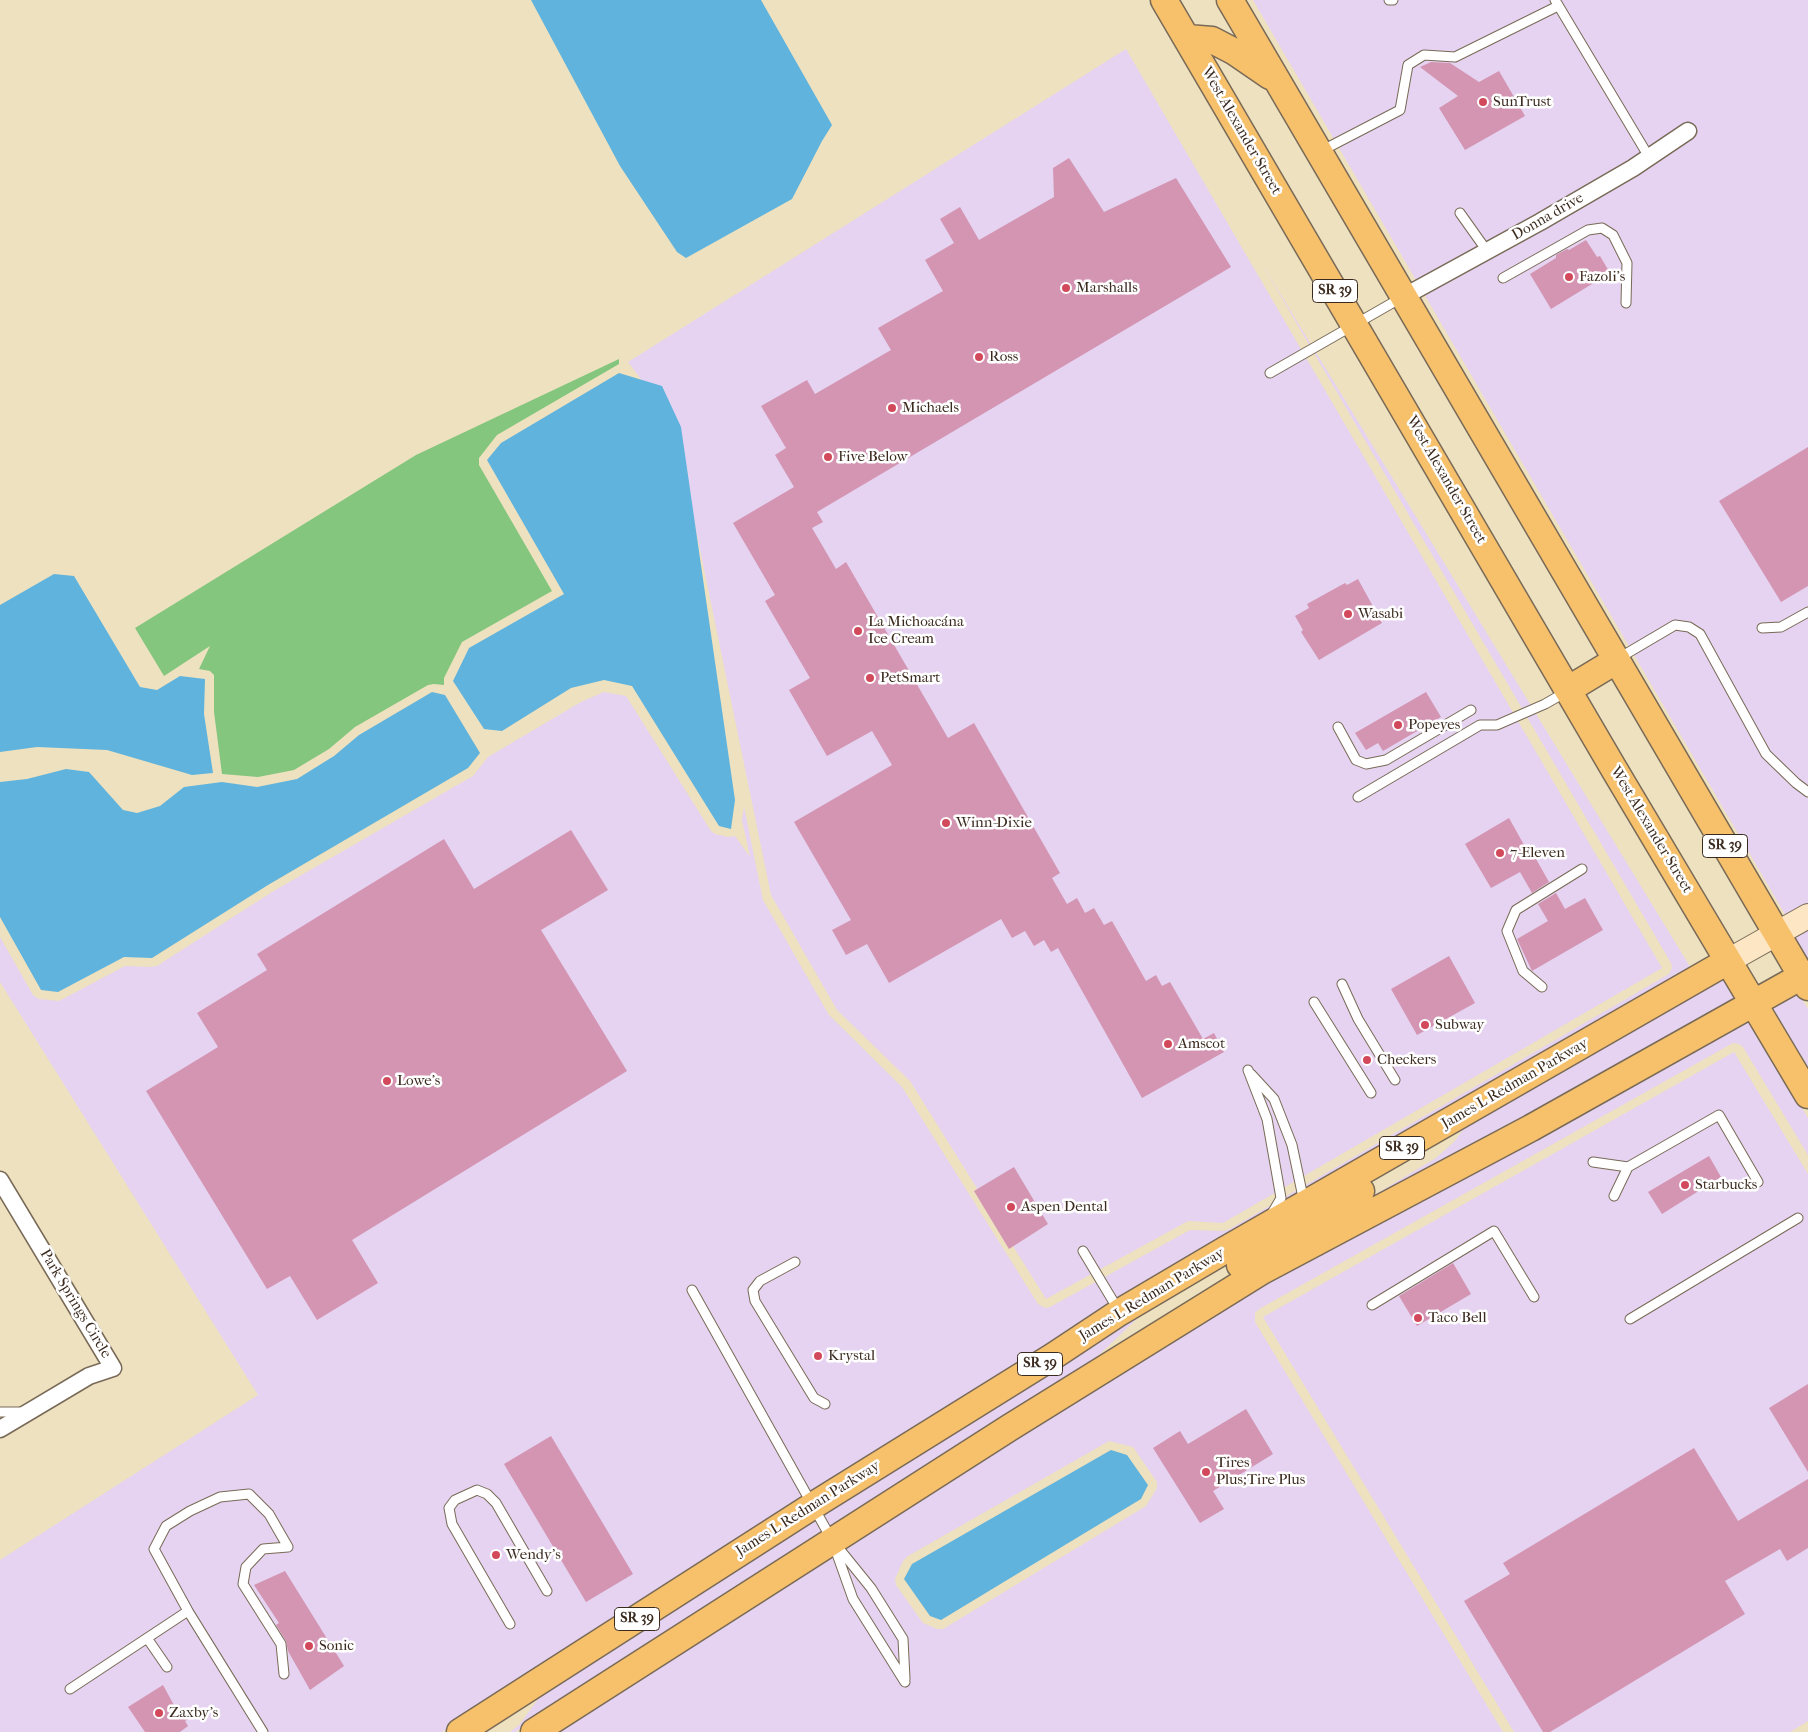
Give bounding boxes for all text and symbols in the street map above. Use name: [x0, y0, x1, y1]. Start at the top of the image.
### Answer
street label: West Alexander Street: [1197, 64, 1285, 198]
place label: SunTrust: [1493, 93, 1552, 111]
marker: SunTrust: [1477, 96, 1489, 108]
street label: Donna drive: [1509, 189, 1587, 245]
place label: Fazoli's: [1579, 268, 1625, 286]
marker: Fazoli's: [1563, 271, 1575, 283]
place label: Marshalls: [1076, 279, 1138, 297]
road number: SR 39: [1312, 280, 1358, 302]
marker: Marshalls: [1060, 282, 1072, 294]
place label: Ross: [989, 348, 1018, 366]
marker: Ross: [973, 351, 985, 363]
place label: Michaels: [902, 399, 959, 417]
marker: Michaels: [886, 402, 898, 414]
street label: West Alexander Street: [1402, 413, 1490, 547]
place label: Five Below: [838, 448, 908, 466]
marker: Five Below: [822, 451, 834, 463]
place label: Wasabi: [1358, 605, 1403, 623]
marker: Wasabi: [1342, 608, 1354, 620]
place label: La Michoacána Ice Cream: [868, 613, 964, 648]
marker: La Michoacána Ice Cream: [852, 625, 864, 637]
place label: PetSmart: [880, 669, 940, 687]
marker: PetSmart: [864, 672, 876, 684]
place label: Popeyes: [1408, 716, 1460, 734]
marker: Popeyes: [1392, 719, 1404, 731]
street label: West Alexander Street: [1606, 763, 1696, 897]
place label: Winn-Dixie: [956, 814, 1032, 832]
marker: Winn-Dixie: [940, 817, 952, 829]
road number: SR 39: [1702, 834, 1748, 858]
place label: 7-Eleven: [1510, 844, 1565, 862]
marker: 7-Eleven: [1494, 847, 1506, 859]
place label: Subway: [1435, 1016, 1484, 1034]
marker: Subway: [1419, 1019, 1431, 1031]
place label: Amscot: [1178, 1035, 1225, 1053]
street label: James L Redman Parkway: [1439, 1035, 1591, 1133]
marker: Amscot: [1162, 1038, 1174, 1050]
place label: Checkers: [1377, 1051, 1436, 1069]
marker: Checkers: [1361, 1054, 1373, 1066]
place label: Lowe's: [397, 1072, 440, 1090]
marker: Lowe's: [381, 1075, 393, 1087]
road number: SR 39: [1380, 1136, 1424, 1160]
place label: Starbucks: [1695, 1176, 1757, 1194]
marker: Starbucks: [1679, 1179, 1691, 1191]
place label: Aspen Dental: [1021, 1198, 1108, 1216]
marker: Aspen Dental: [1005, 1201, 1017, 1213]
street label: James L Redman Parkway: [1076, 1244, 1228, 1346]
street label: Park Springs Circle: [35, 1246, 115, 1362]
place label: Taco Bell: [1428, 1309, 1487, 1327]
marker: Taco Bell: [1412, 1312, 1424, 1324]
place label: Krystal: [828, 1347, 875, 1365]
marker: Krystal: [812, 1350, 824, 1362]
road number: SR 39: [1018, 1352, 1062, 1376]
place label: Tires Plus;Tire Plus: [1216, 1454, 1305, 1489]
street label: James L Redman Parkway: [733, 1457, 883, 1561]
marker: Tires Plus;Tire Plus: [1200, 1466, 1212, 1478]
place label: Wendy's: [506, 1546, 561, 1564]
marker: Wendy's: [490, 1549, 502, 1561]
road number: SR 39: [614, 1608, 660, 1630]
place label: Sonic: [319, 1637, 354, 1655]
marker: Sonic: [303, 1640, 315, 1652]
place label: Zaxby's: [169, 1704, 218, 1722]
marker: Zaxby's: [153, 1707, 165, 1719]

